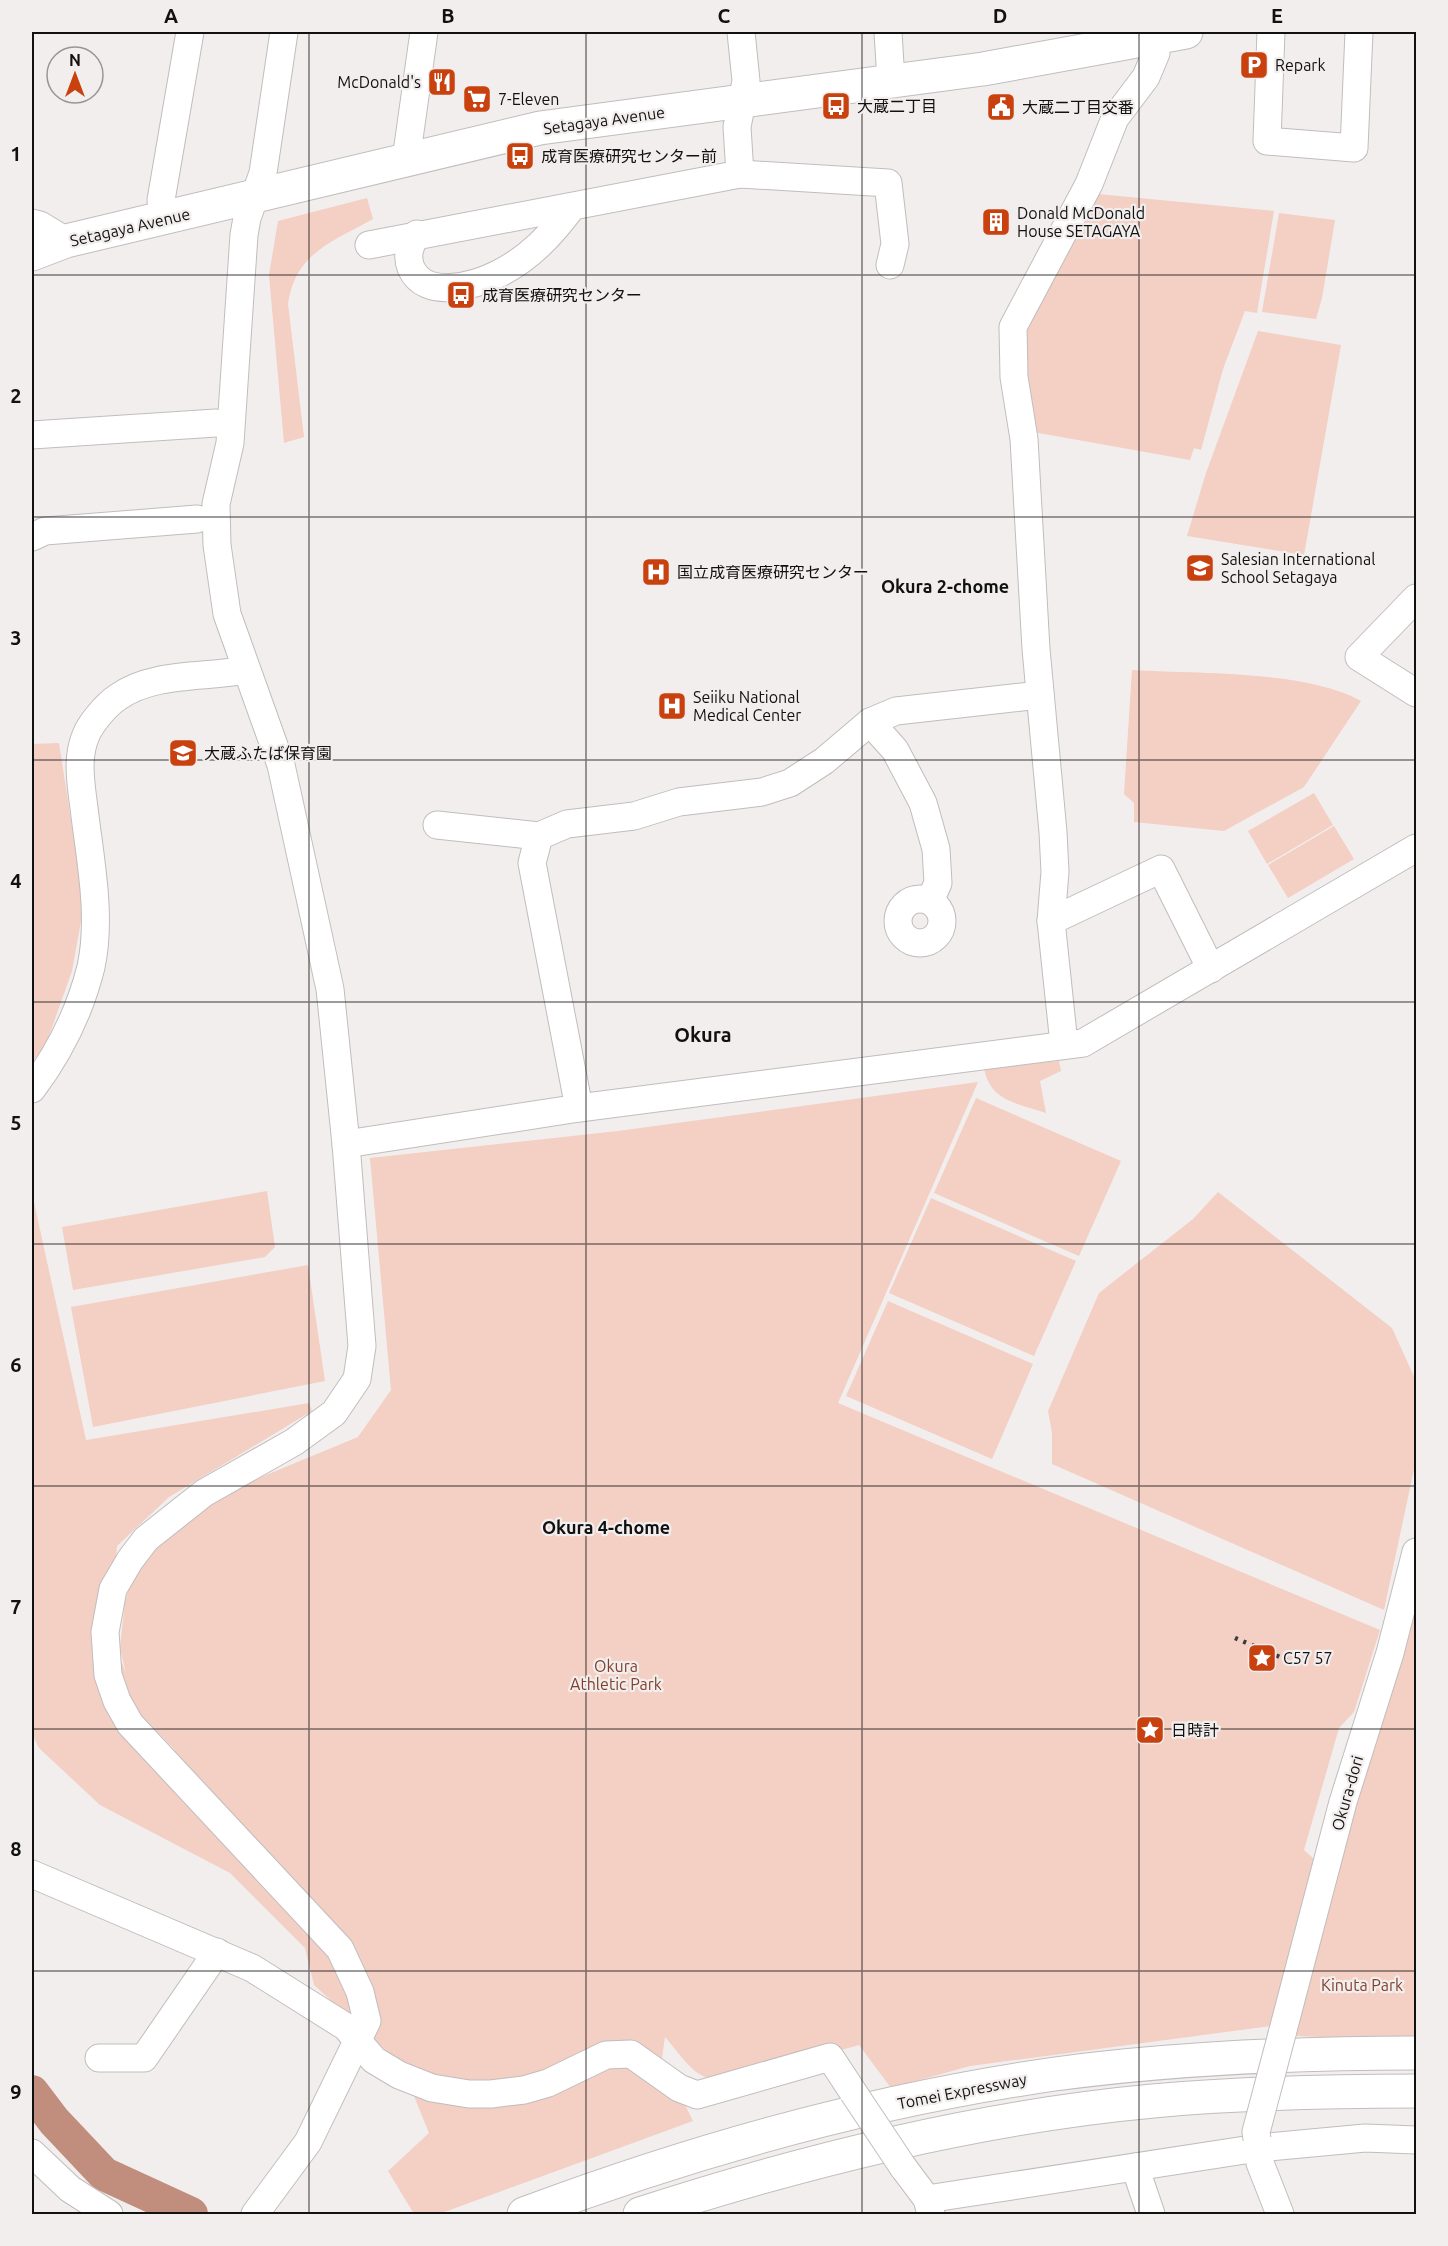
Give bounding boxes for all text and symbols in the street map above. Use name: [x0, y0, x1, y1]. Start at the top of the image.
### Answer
text: A: [164, 4, 178, 27]
text: B: [441, 4, 455, 27]
text: C: [718, 4, 731, 27]
text: D: [993, 4, 1007, 27]
text: E: [1271, 4, 1283, 27]
north arrow: [45, 45, 105, 105]
parking icon: Repark: [1238, 49, 1270, 81]
text: N: [69, 51, 81, 69]
place label: Repark: [1275, 56, 1326, 74]
restaurant icon: McDonald's: [426, 66, 458, 98]
place label: McDonald's: [337, 73, 421, 91]
supermarket icon: 7-Eleven: [461, 83, 493, 115]
place label: 7-Eleven: [498, 90, 559, 108]
bus stop icon: 大蔵二丁目: [820, 90, 852, 122]
public building icon: 大蔵二丁目交番: [985, 91, 1017, 123]
place label: 大蔵二丁目: [857, 97, 937, 115]
place label: 大蔵二丁目交番: [1022, 98, 1134, 116]
street label: Setagaya Avenue: [542, 103, 666, 137]
bus stop icon: 成育医療研究センター前: [504, 140, 536, 172]
text: 1: [10, 142, 22, 165]
place label: 成育医療研究センター前: [541, 147, 717, 165]
street label: Setagaya Avenue: [68, 204, 192, 250]
place label: Donald McDonald House SETAGAYA: [1017, 204, 1145, 240]
building icon: Donald McDonald House SETAGAYA: [980, 206, 1012, 238]
bus stop icon: 成育医療研究センター: [445, 279, 477, 311]
place label: 成育医療研究センター: [482, 286, 642, 304]
text: 2: [10, 384, 22, 407]
place label: Salesian International School Setagaya: [1221, 550, 1375, 586]
school or university icon: Salesian International School Setagaya: [1184, 552, 1216, 584]
hospital icon: 国立成育医療研究センター: [640, 556, 672, 588]
place label: 国立成育医療研究センター: [677, 563, 869, 581]
district label: Okura 2-chome: [881, 576, 1009, 596]
text: 3: [10, 626, 22, 649]
place label: Seiiku National Medical Center: [693, 688, 801, 724]
hospital icon: Seiiku National Medical Center: [656, 690, 688, 722]
school or university icon: 大蔵ふたば保育園: [167, 737, 199, 769]
place label: 大蔵ふたば保育園: [204, 744, 332, 762]
text: 4: [10, 869, 22, 892]
district label: Okura: [674, 1023, 732, 1046]
text: 5: [10, 1111, 22, 1134]
text: 6: [10, 1353, 22, 1376]
district label: Okura 4-chome: [542, 1517, 670, 1537]
text: 7: [10, 1595, 22, 1618]
place icon: C57 57: [1246, 1642, 1278, 1674]
place label: C57 57: [1283, 1649, 1333, 1667]
park label: Okura Athletic Park: [570, 1657, 662, 1693]
place icon: 日時計: [1134, 1714, 1166, 1746]
place label: 日時計: [1171, 1721, 1219, 1739]
street label: Okura-dori: [1328, 1753, 1366, 1833]
text: 8: [10, 1837, 22, 1860]
park label: Kinuta Park: [1321, 1976, 1403, 1994]
street label: Tomei Expressway: [896, 2070, 1028, 2112]
text: 9: [10, 2080, 22, 2103]

